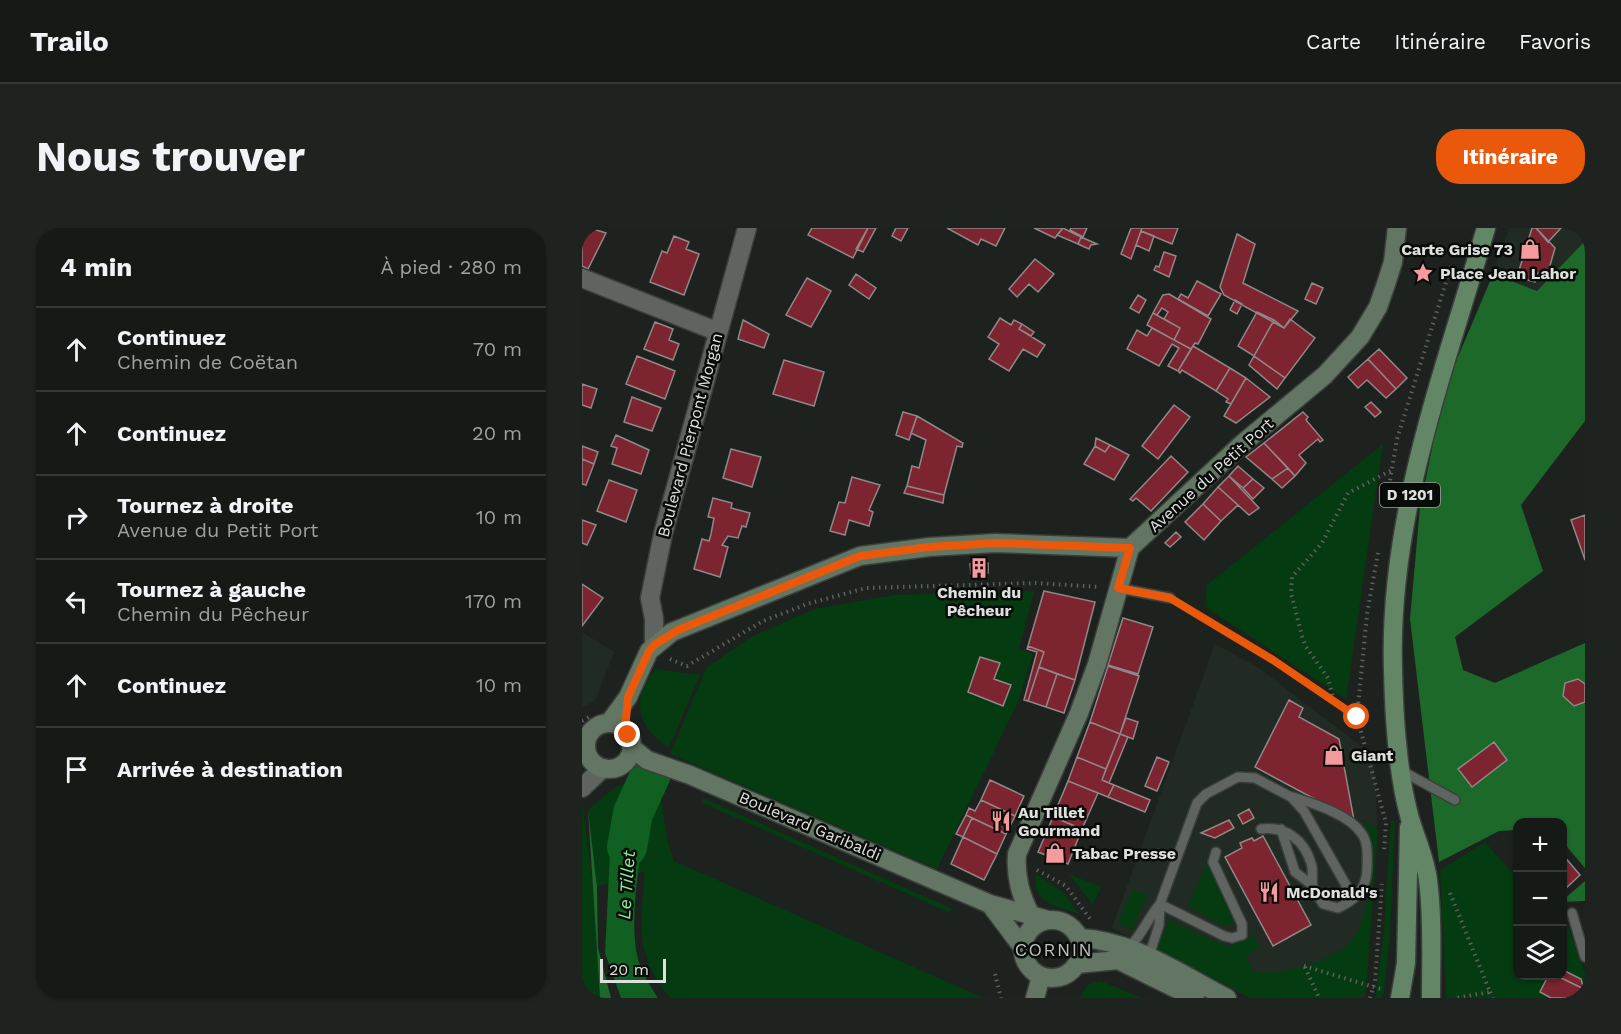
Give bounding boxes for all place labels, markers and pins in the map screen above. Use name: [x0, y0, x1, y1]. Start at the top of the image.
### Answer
shop icon: Carte Grise 73: [1518, 237, 1542, 261]
place label: Carte Grise 73: [1401, 240, 1513, 259]
place icon: Place Jean Lahor: [1411, 261, 1435, 285]
place label: Place Jean Lahor: [1440, 264, 1576, 283]
building icon: Chemin du Pêcheur: [967, 556, 991, 580]
place label: Chemin du Pêcheur: [937, 583, 1021, 620]
shop icon: Giant: [1322, 743, 1346, 767]
place label: Giant: [1351, 746, 1393, 765]
place label: Au Tillet Gourmand: [1018, 803, 1100, 840]
restaurant icon: Au Tillet Gourmand: [989, 809, 1013, 833]
shop icon: Tabac Presse: [1043, 841, 1067, 865]
place label: Tabac Presse: [1072, 844, 1176, 863]
restaurant icon: McDonald's: [1257, 880, 1281, 904]
place label: McDonald's: [1286, 883, 1378, 902]

